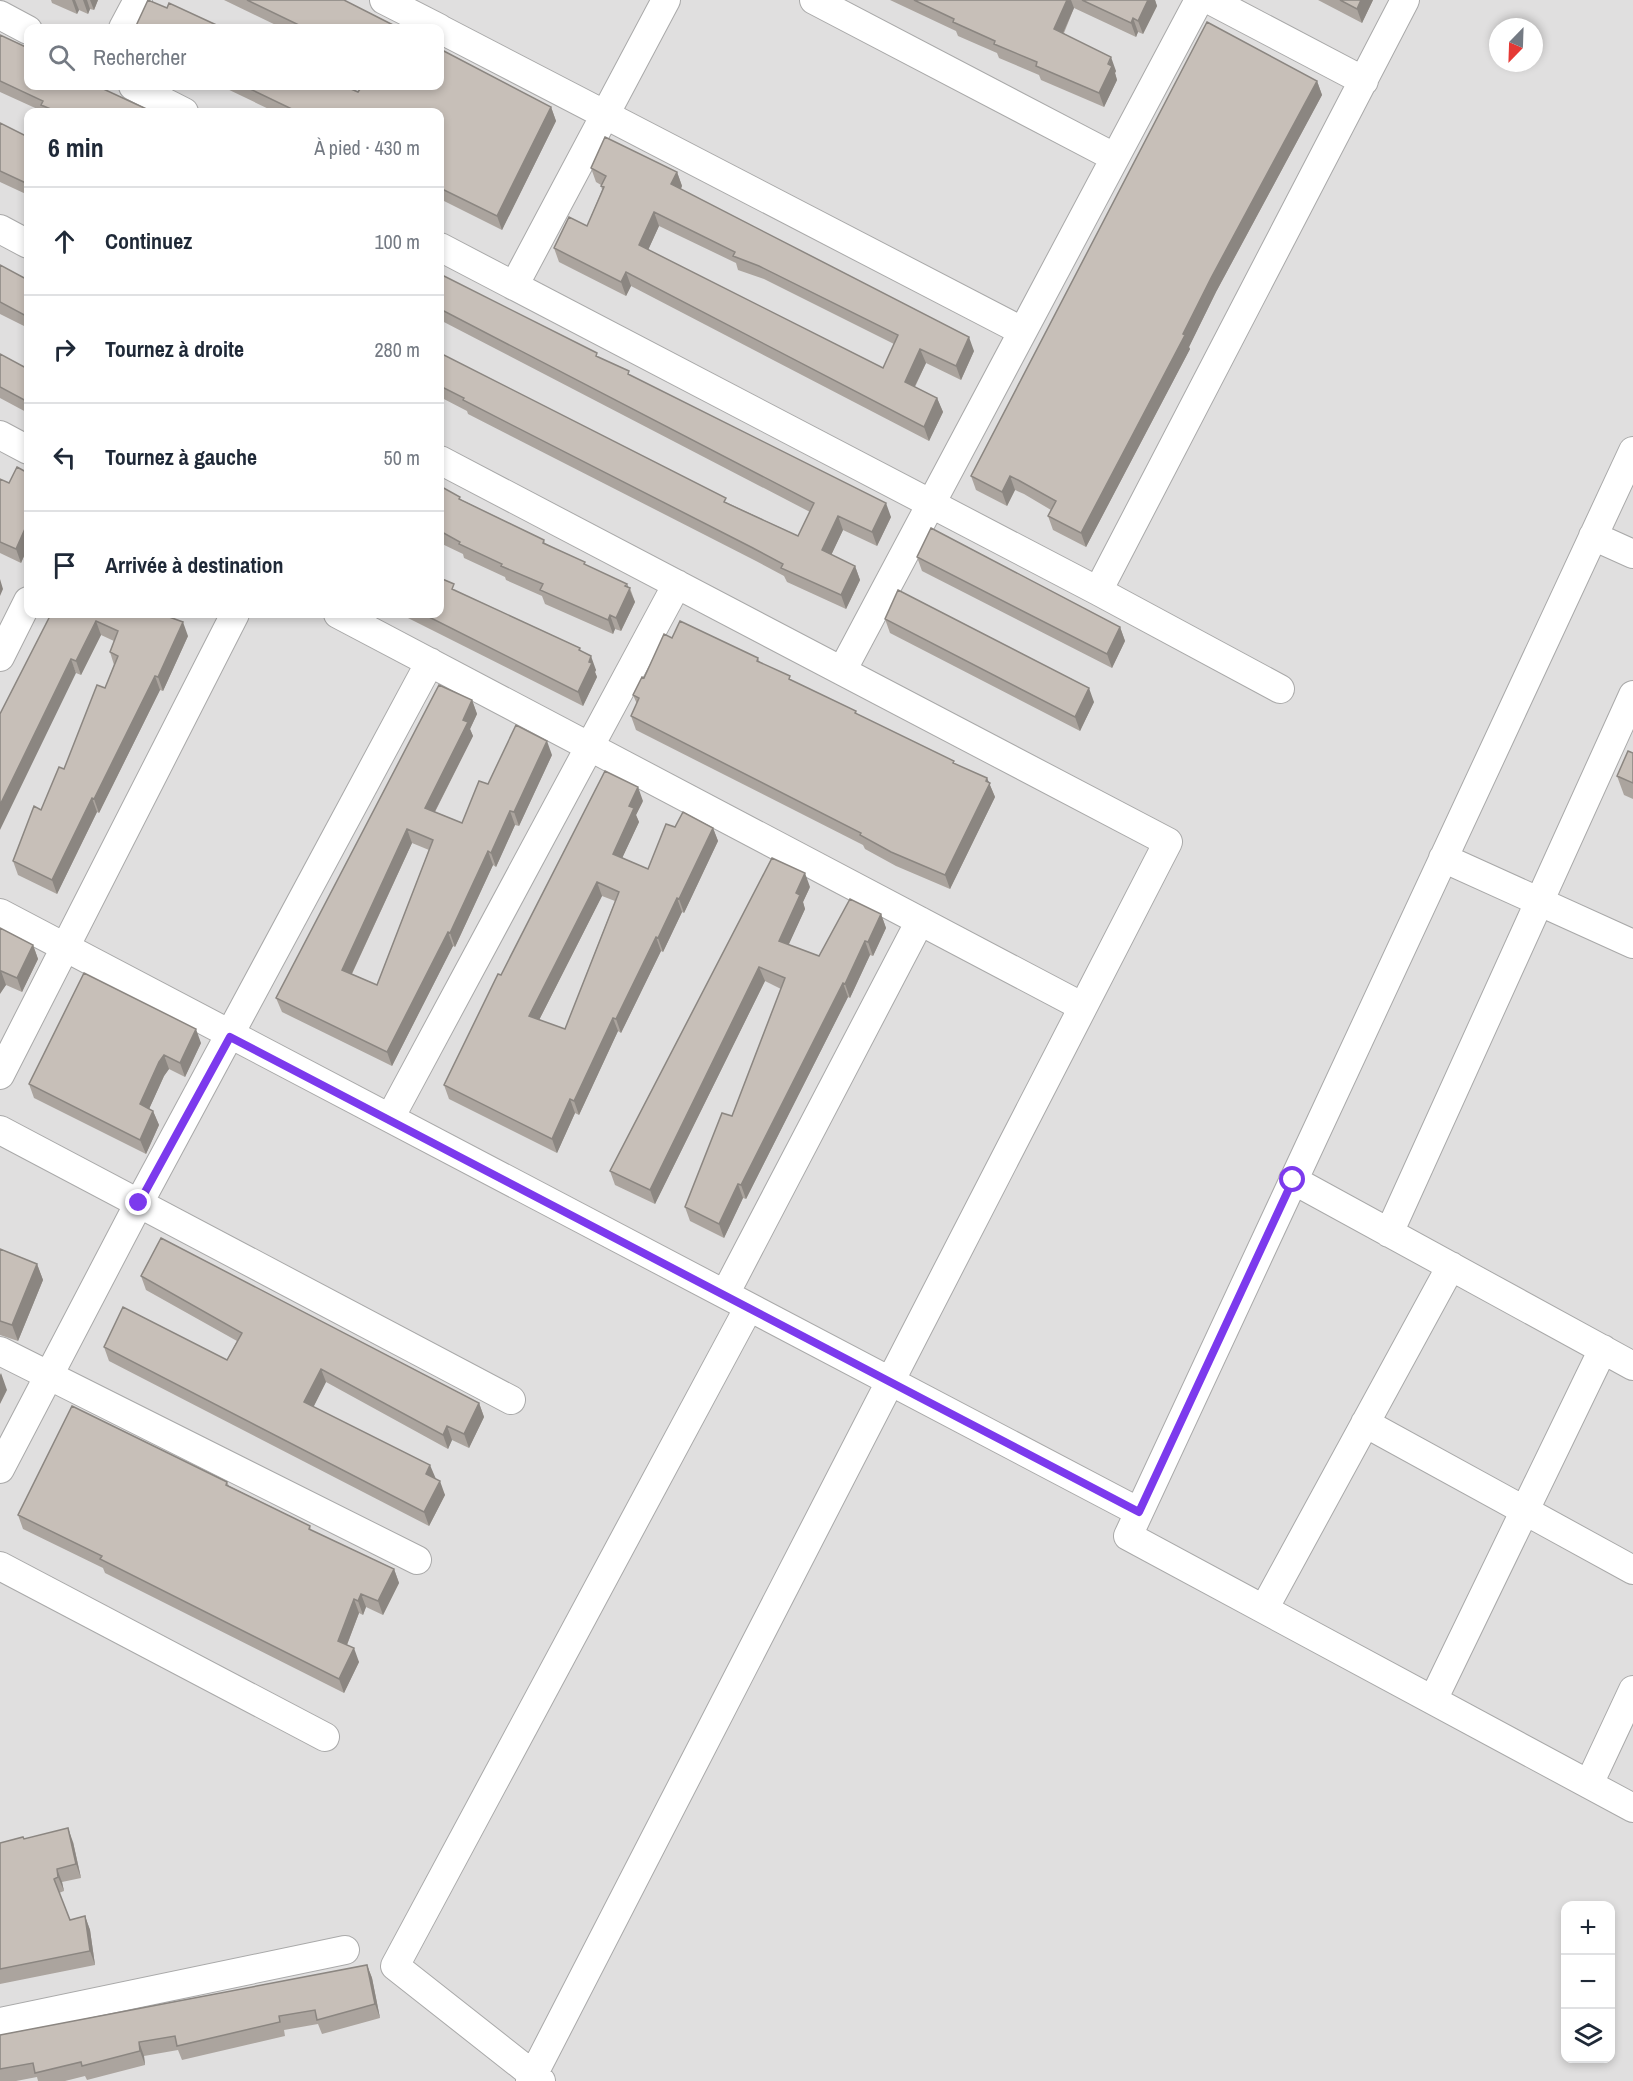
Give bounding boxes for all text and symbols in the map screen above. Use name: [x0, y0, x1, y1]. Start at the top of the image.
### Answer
north arrow: [1489, 18, 1543, 72]
search box: [24, 24, 444, 90]
icon: search: [45, 41, 78, 74]
text: Rechercher: [93, 42, 186, 72]
text: 6 min: [48, 130, 104, 165]
text: À pied · 430 m: [314, 134, 420, 161]
icon: ahead: [48, 225, 81, 258]
text: Continuez: [105, 226, 192, 256]
text: 100 m: [374, 228, 420, 255]
icon: right: [48, 333, 81, 366]
text: Tournez à droite: [105, 334, 244, 364]
text: 280 m: [374, 336, 420, 363]
icon: left: [48, 441, 81, 474]
text: Tournez à gauche: [105, 442, 257, 472]
text: 50 m: [384, 444, 420, 471]
icon: arrive: [48, 549, 81, 582]
text: Arrivée à destination: [105, 550, 283, 580]
route start: [1279, 1166, 1305, 1192]
route end: [125, 1189, 151, 1215]
map controls: [1561, 1901, 1615, 2063]
button: +: [1561, 1901, 1615, 1955]
button: −: [1561, 1955, 1615, 2009]
button: layers: [1561, 2009, 1615, 2063]

